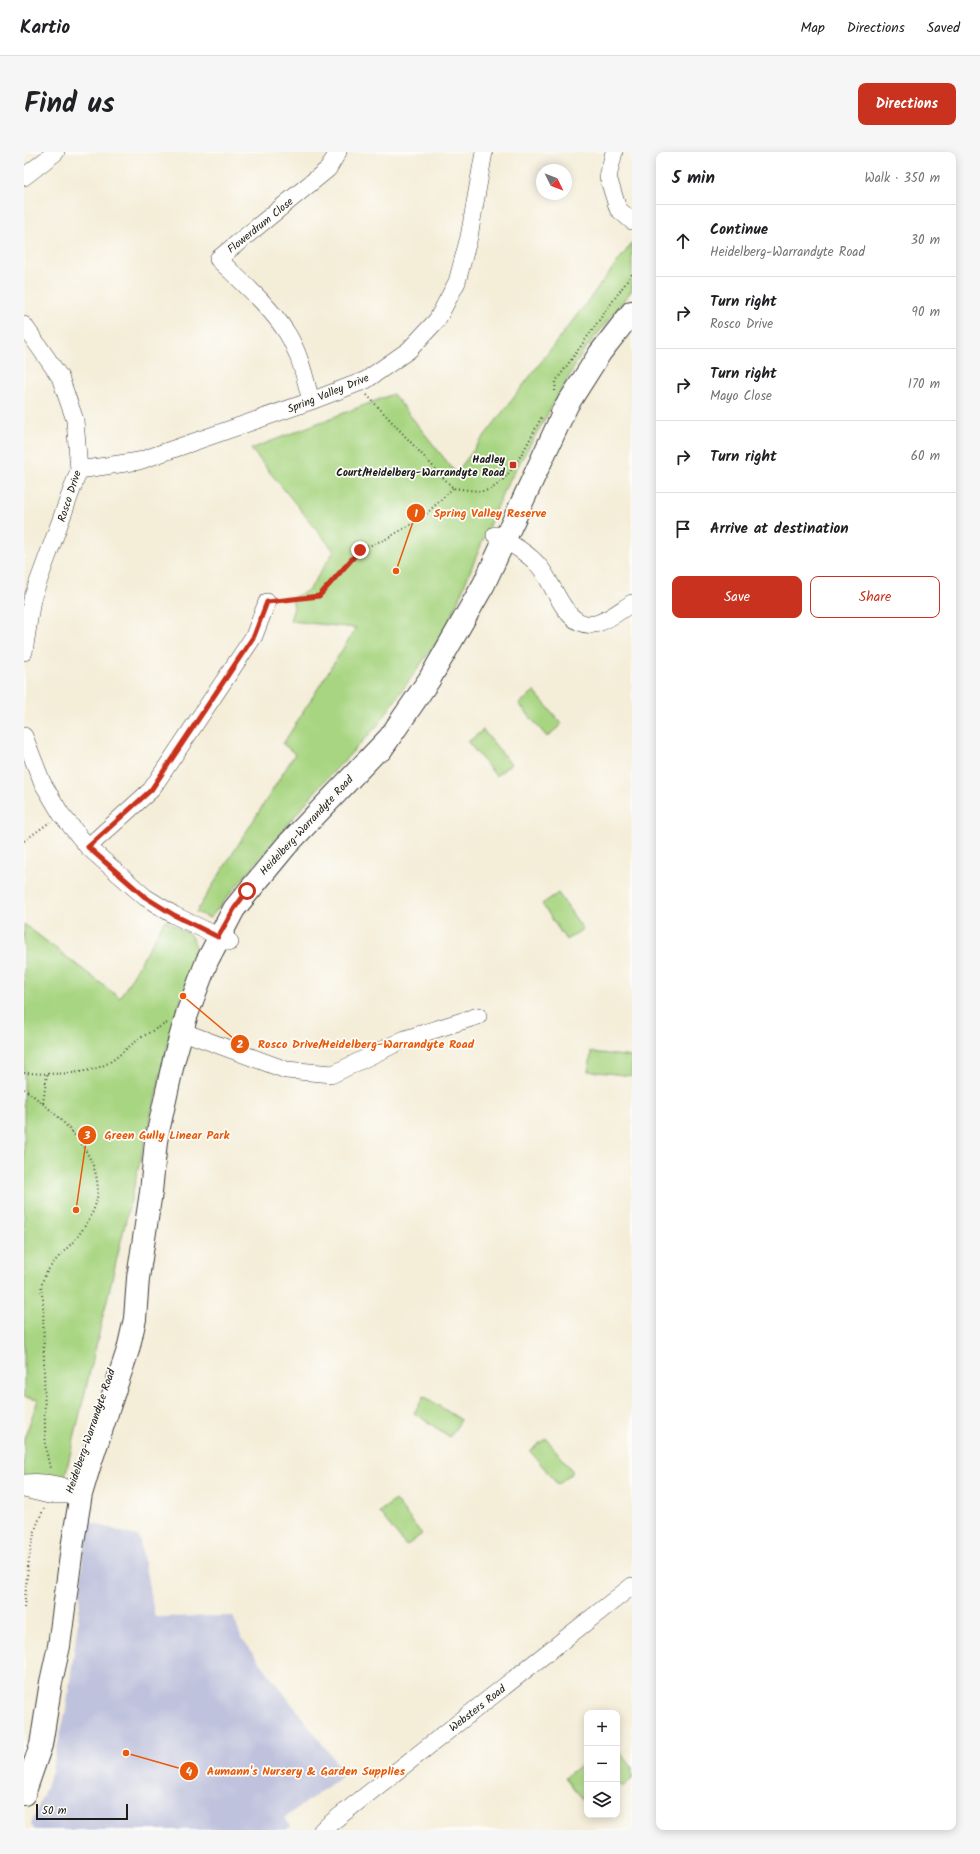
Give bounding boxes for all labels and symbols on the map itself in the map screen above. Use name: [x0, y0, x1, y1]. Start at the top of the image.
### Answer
north arrow: [536, 164, 572, 200]
street label: Flowerdrum Close: [224, 193, 298, 258]
street label: Spring Valley Drive: [285, 369, 372, 419]
place label: Hadley Court/Heidelberg-Warrandyte Road: [336, 451, 506, 482]
marker: Hadley Court/Heidelberg-Warrandyte Road: [508, 460, 518, 470]
street label: Rosco Drive: [53, 468, 87, 524]
callout: Spring Valley Reserve: [406, 501, 555, 525]
text: 1: [414, 504, 418, 523]
text: Spring Valley Reserve: [434, 504, 547, 523]
route end: [351, 541, 369, 559]
street label: Heidelberg-Warrandyte Road: [255, 771, 358, 880]
route start: [238, 882, 256, 900]
callout: Rosco Drive/Heidelberg-Warrandyte Road: [230, 1032, 482, 1056]
text: 2: [237, 1035, 244, 1054]
text: Rosco Drive/Heidelberg-Warrandyte Road: [258, 1035, 475, 1054]
callout: Green Gully Linear Park: [77, 1123, 238, 1147]
text: 3: [83, 1126, 91, 1145]
text: Green Gully Linear Park: [105, 1126, 231, 1145]
street label: Heidelberg-Warrandyte Road: [61, 1366, 121, 1496]
street label: Websters Road: [445, 1680, 510, 1737]
callout: Aumann's Nursery & Garden Supplies: [179, 1759, 413, 1783]
text: 4: [186, 1762, 193, 1781]
text: Aumann's Nursery & Garden Supplies: [207, 1762, 406, 1781]
scale bar: [36, 1802, 128, 1821]

